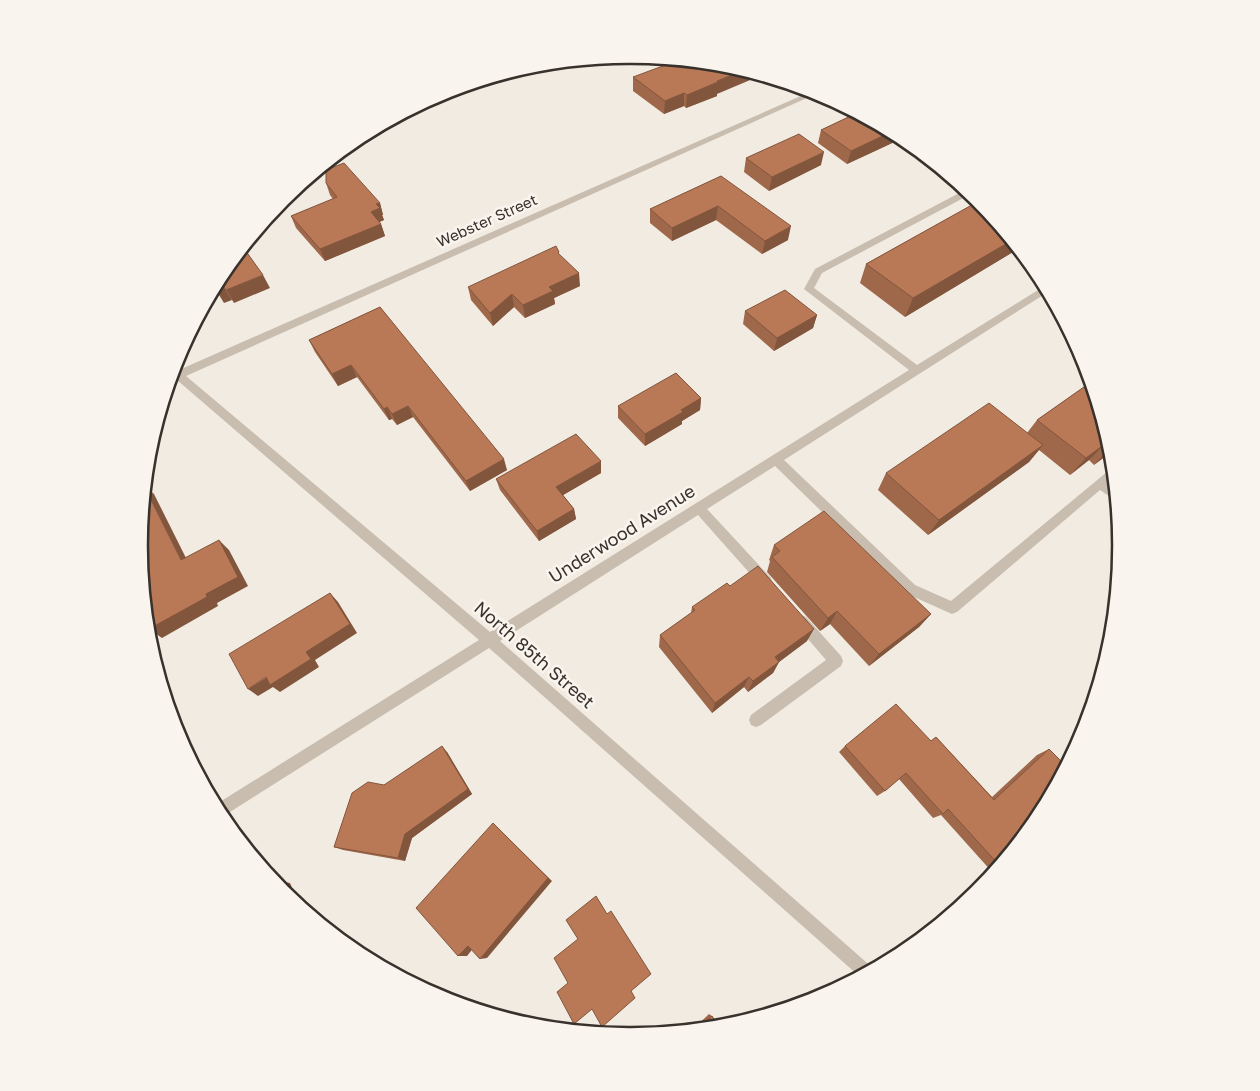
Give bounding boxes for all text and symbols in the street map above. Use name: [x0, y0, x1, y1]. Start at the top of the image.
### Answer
street label: Webster Street: [433, 190, 540, 250]
street label: Underwood Avenue: [544, 479, 699, 587]
street label: North 85th Street: [470, 596, 599, 712]

